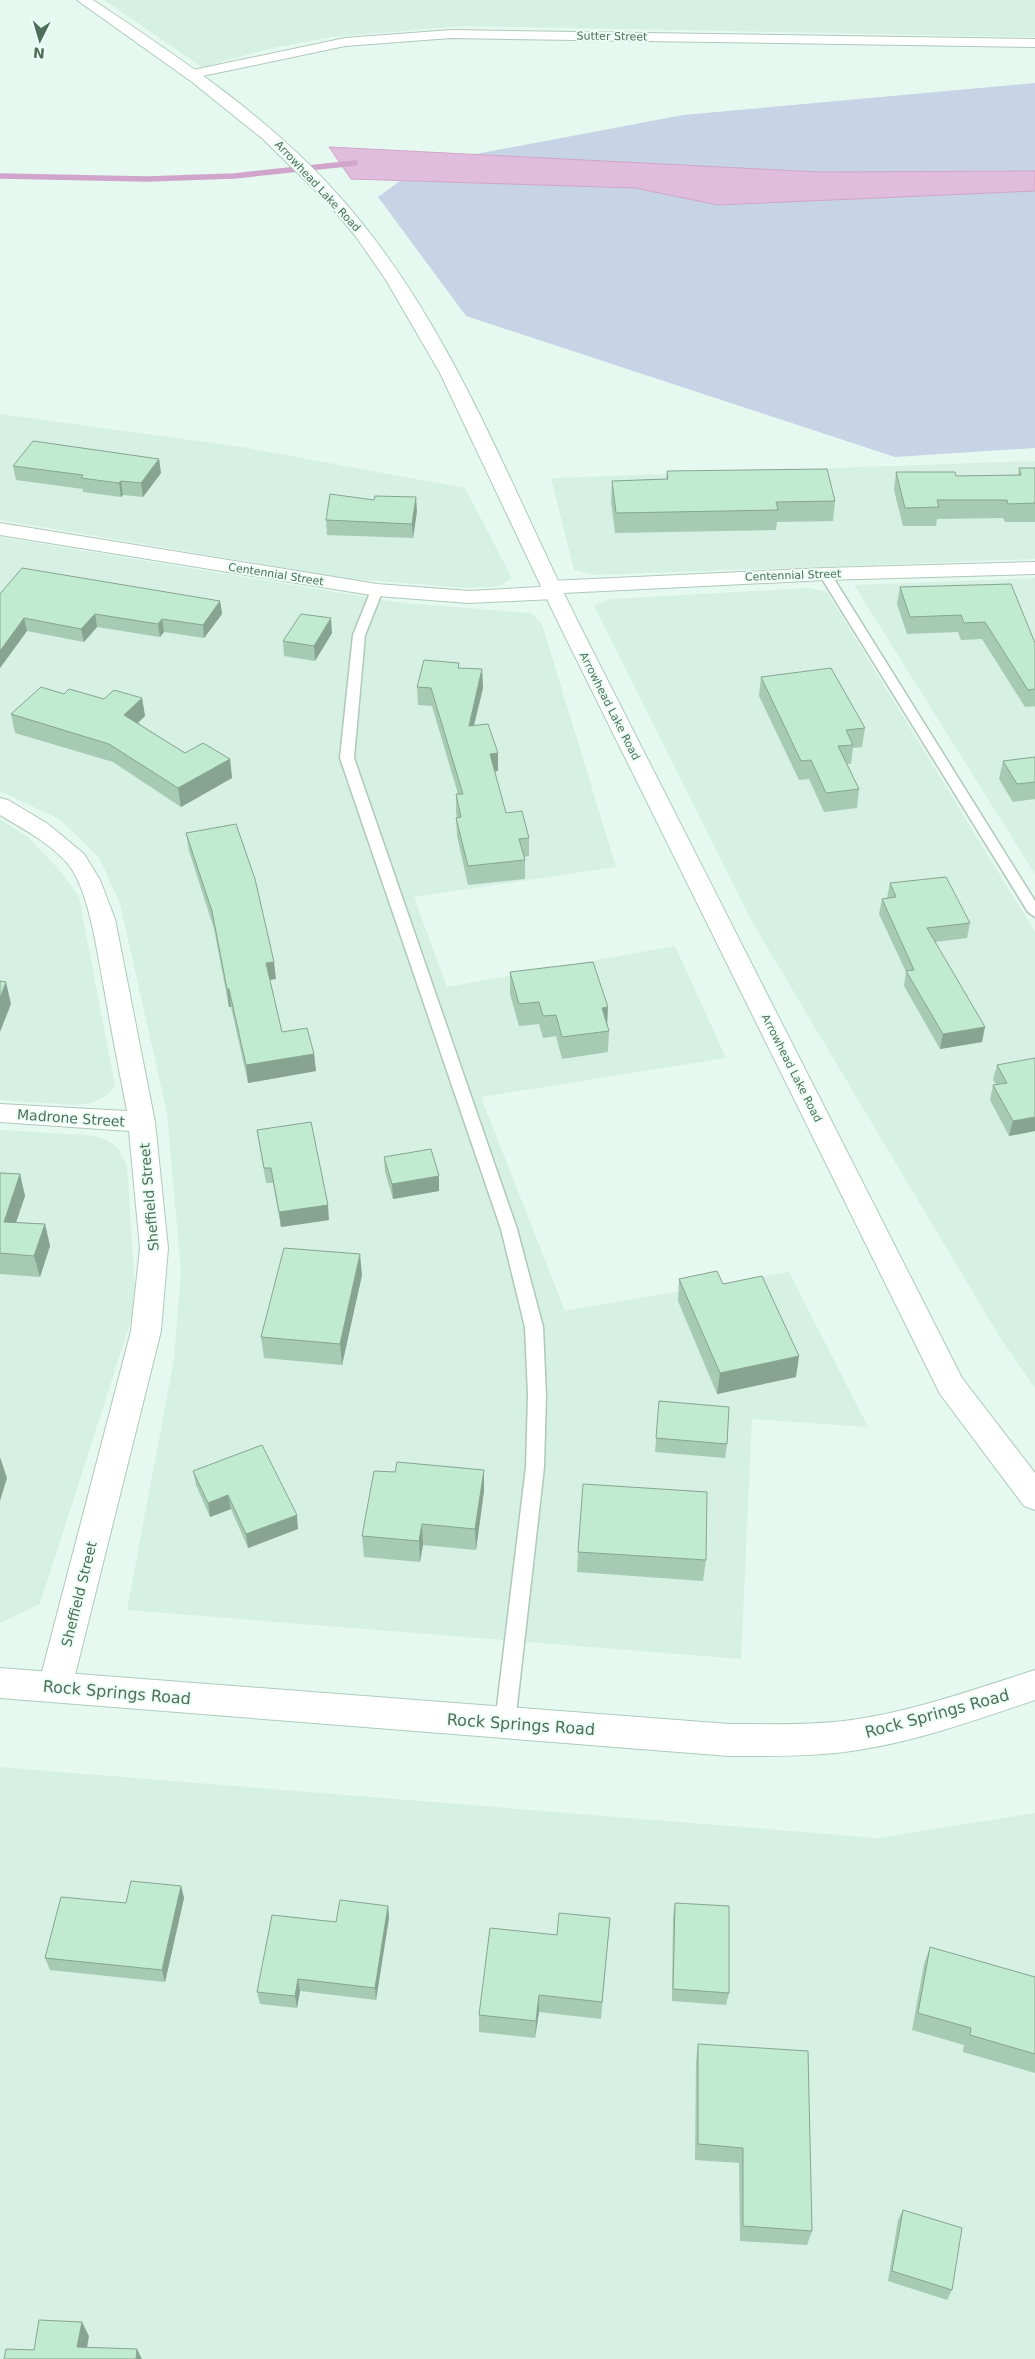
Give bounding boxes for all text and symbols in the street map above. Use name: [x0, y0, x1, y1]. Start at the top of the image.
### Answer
north arrow: [15, 15, 65, 65]
street label: Sutter Street: [576, 29, 648, 44]
text: N: [32, 44, 45, 61]
street label: Arrowhead Lake Road: [272, 138, 363, 234]
street label: Centennial Street: [227, 561, 325, 589]
street label: Centennial Street: [745, 567, 842, 584]
street label: Arrowhead Lake Road: [577, 650, 642, 762]
street label: Arrowhead Lake Road: [759, 1012, 824, 1124]
street label: Madrone Street: [17, 1106, 126, 1130]
street label: Sheffield Street: [136, 1142, 162, 1252]
street label: Sheffield Street: [58, 1539, 100, 1648]
street label: Rock Springs Road: [42, 1677, 192, 1708]
street label: Rock Springs Road: [863, 1685, 1011, 1742]
street label: Rock Springs Road: [446, 1710, 596, 1739]

